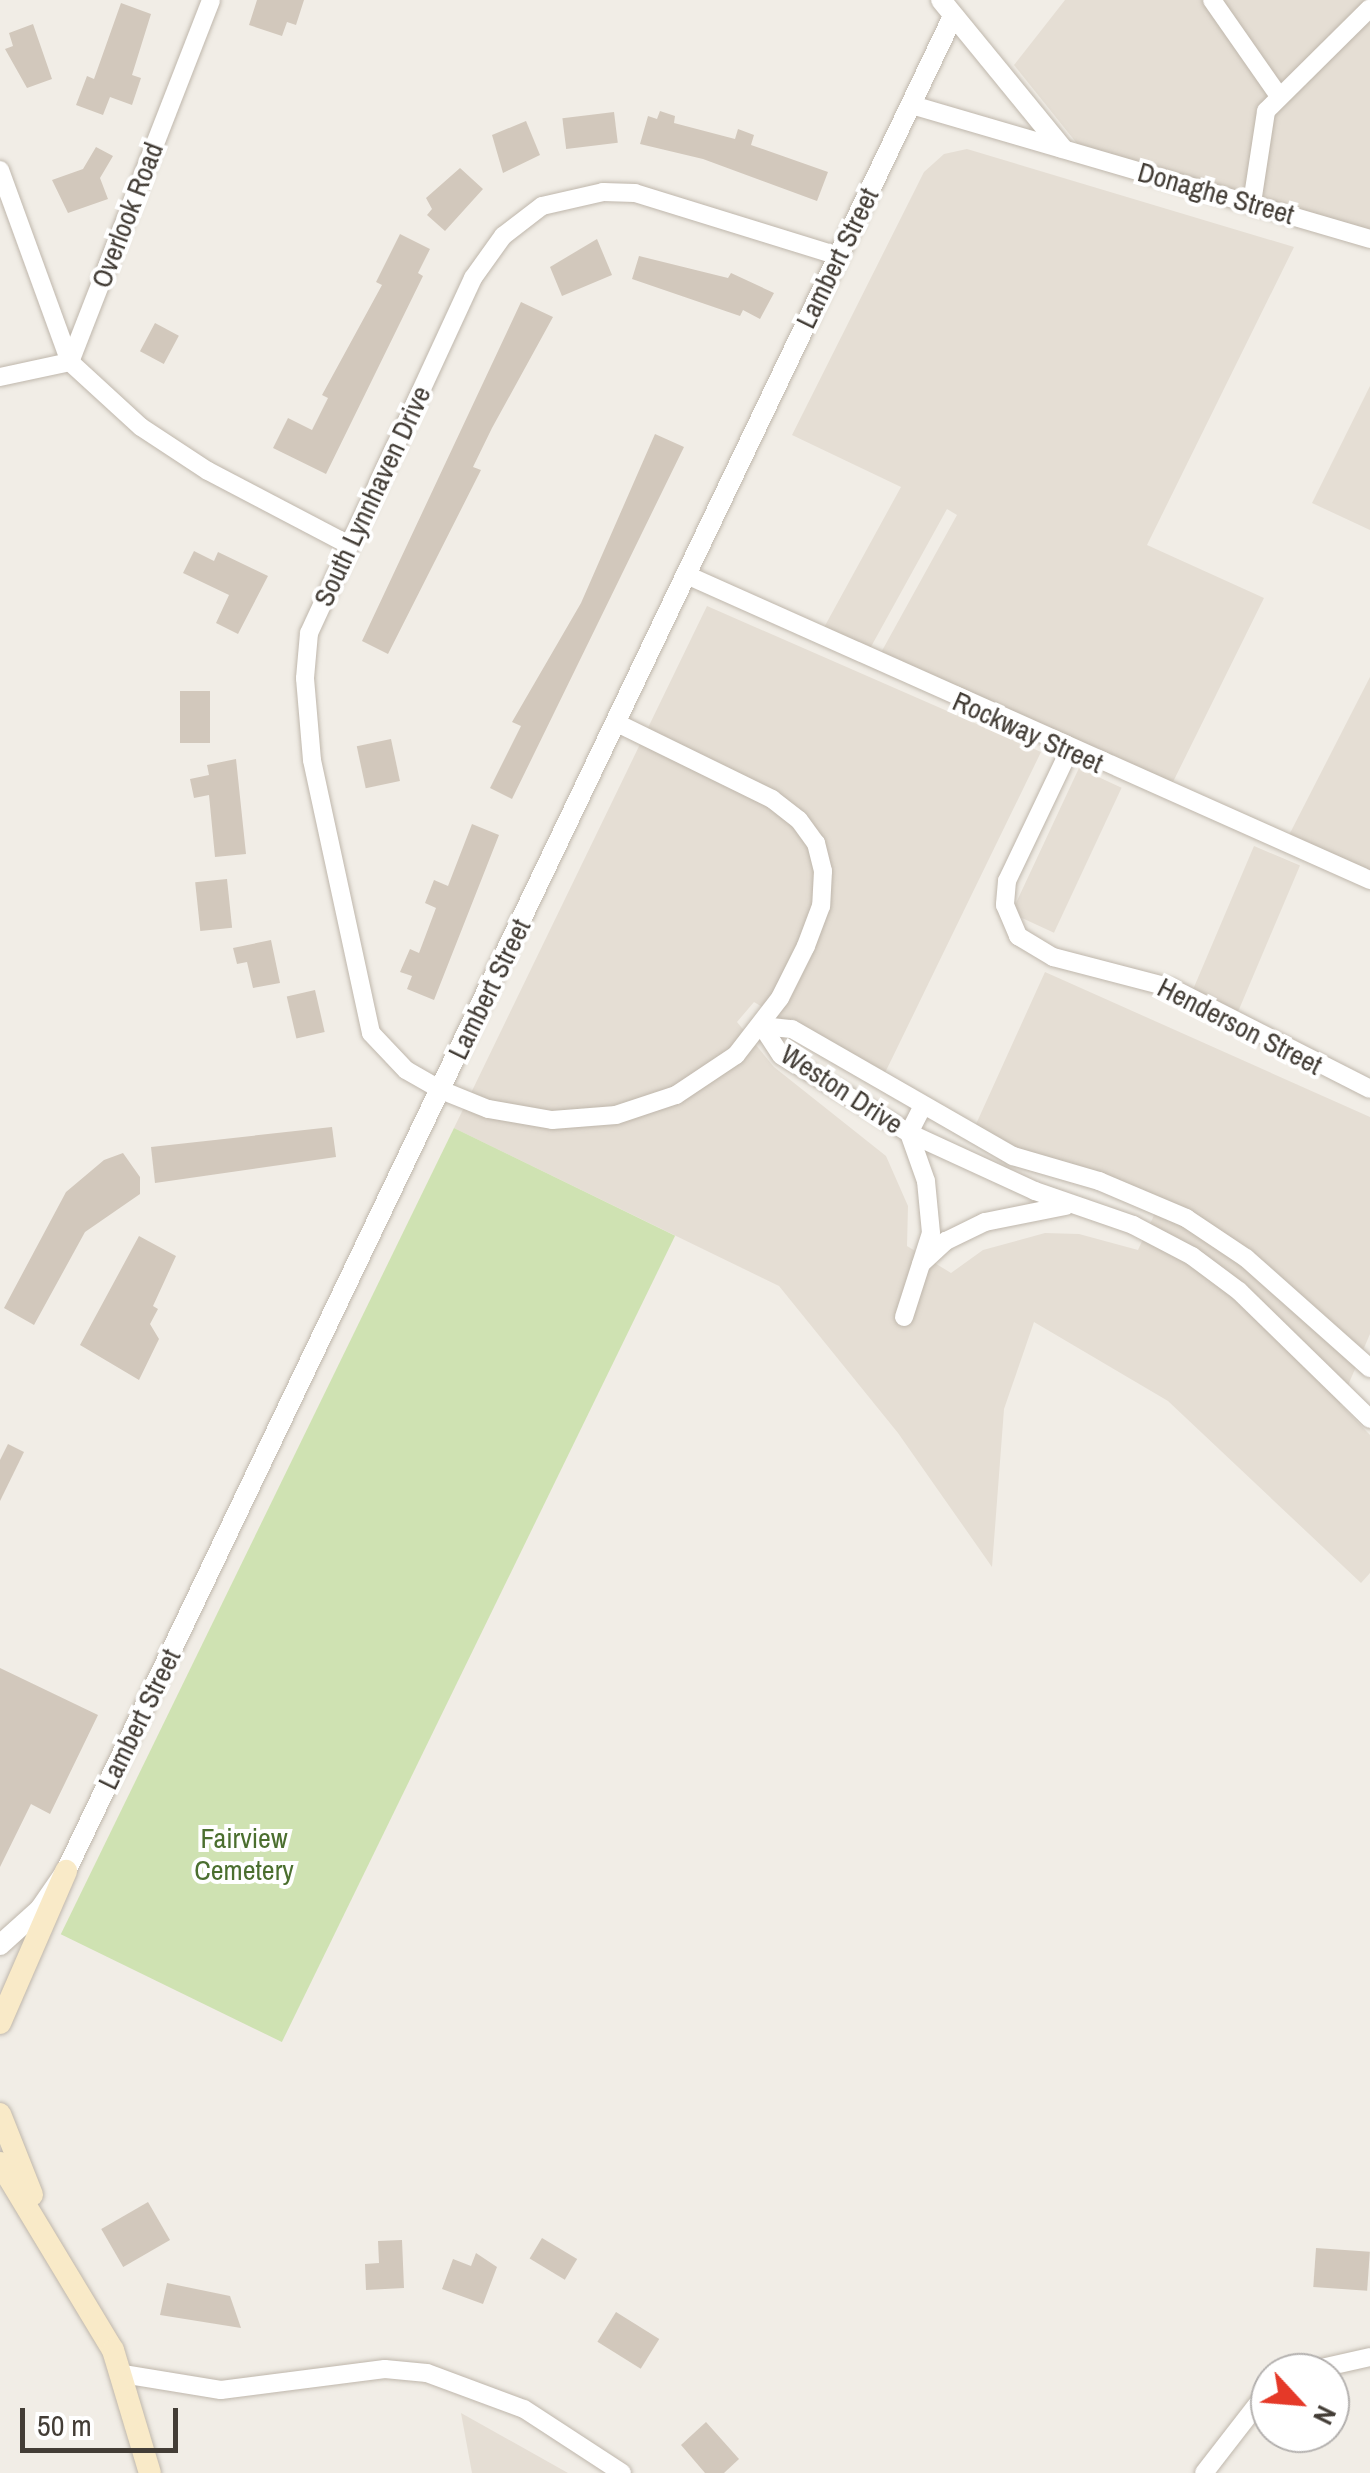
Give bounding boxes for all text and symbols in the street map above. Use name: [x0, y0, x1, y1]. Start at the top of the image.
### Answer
street label: Overlook Road: [84, 137, 170, 293]
street label: Donaghe Street: [1134, 155, 1298, 231]
street label: Lambert Street: [789, 182, 885, 334]
street label: South Lynnhaven Drive: [306, 381, 438, 611]
street label: Rockway Street: [948, 684, 1108, 780]
street label: Lambert Street: [441, 913, 537, 1065]
street label: Henderson Street: [1152, 970, 1328, 1082]
street label: Weston Drive: [775, 1037, 909, 1141]
street label: Lambert Street: [91, 1643, 187, 1795]
park label: Fairview Cemetery: [194, 1821, 294, 1887]
north arrow: [1250, 2353, 1350, 2453]
scale bar: [25, 2388, 182, 2450]
text: N: [1304, 2399, 1346, 2431]
text: 50 m: [37, 2405, 92, 2445]

